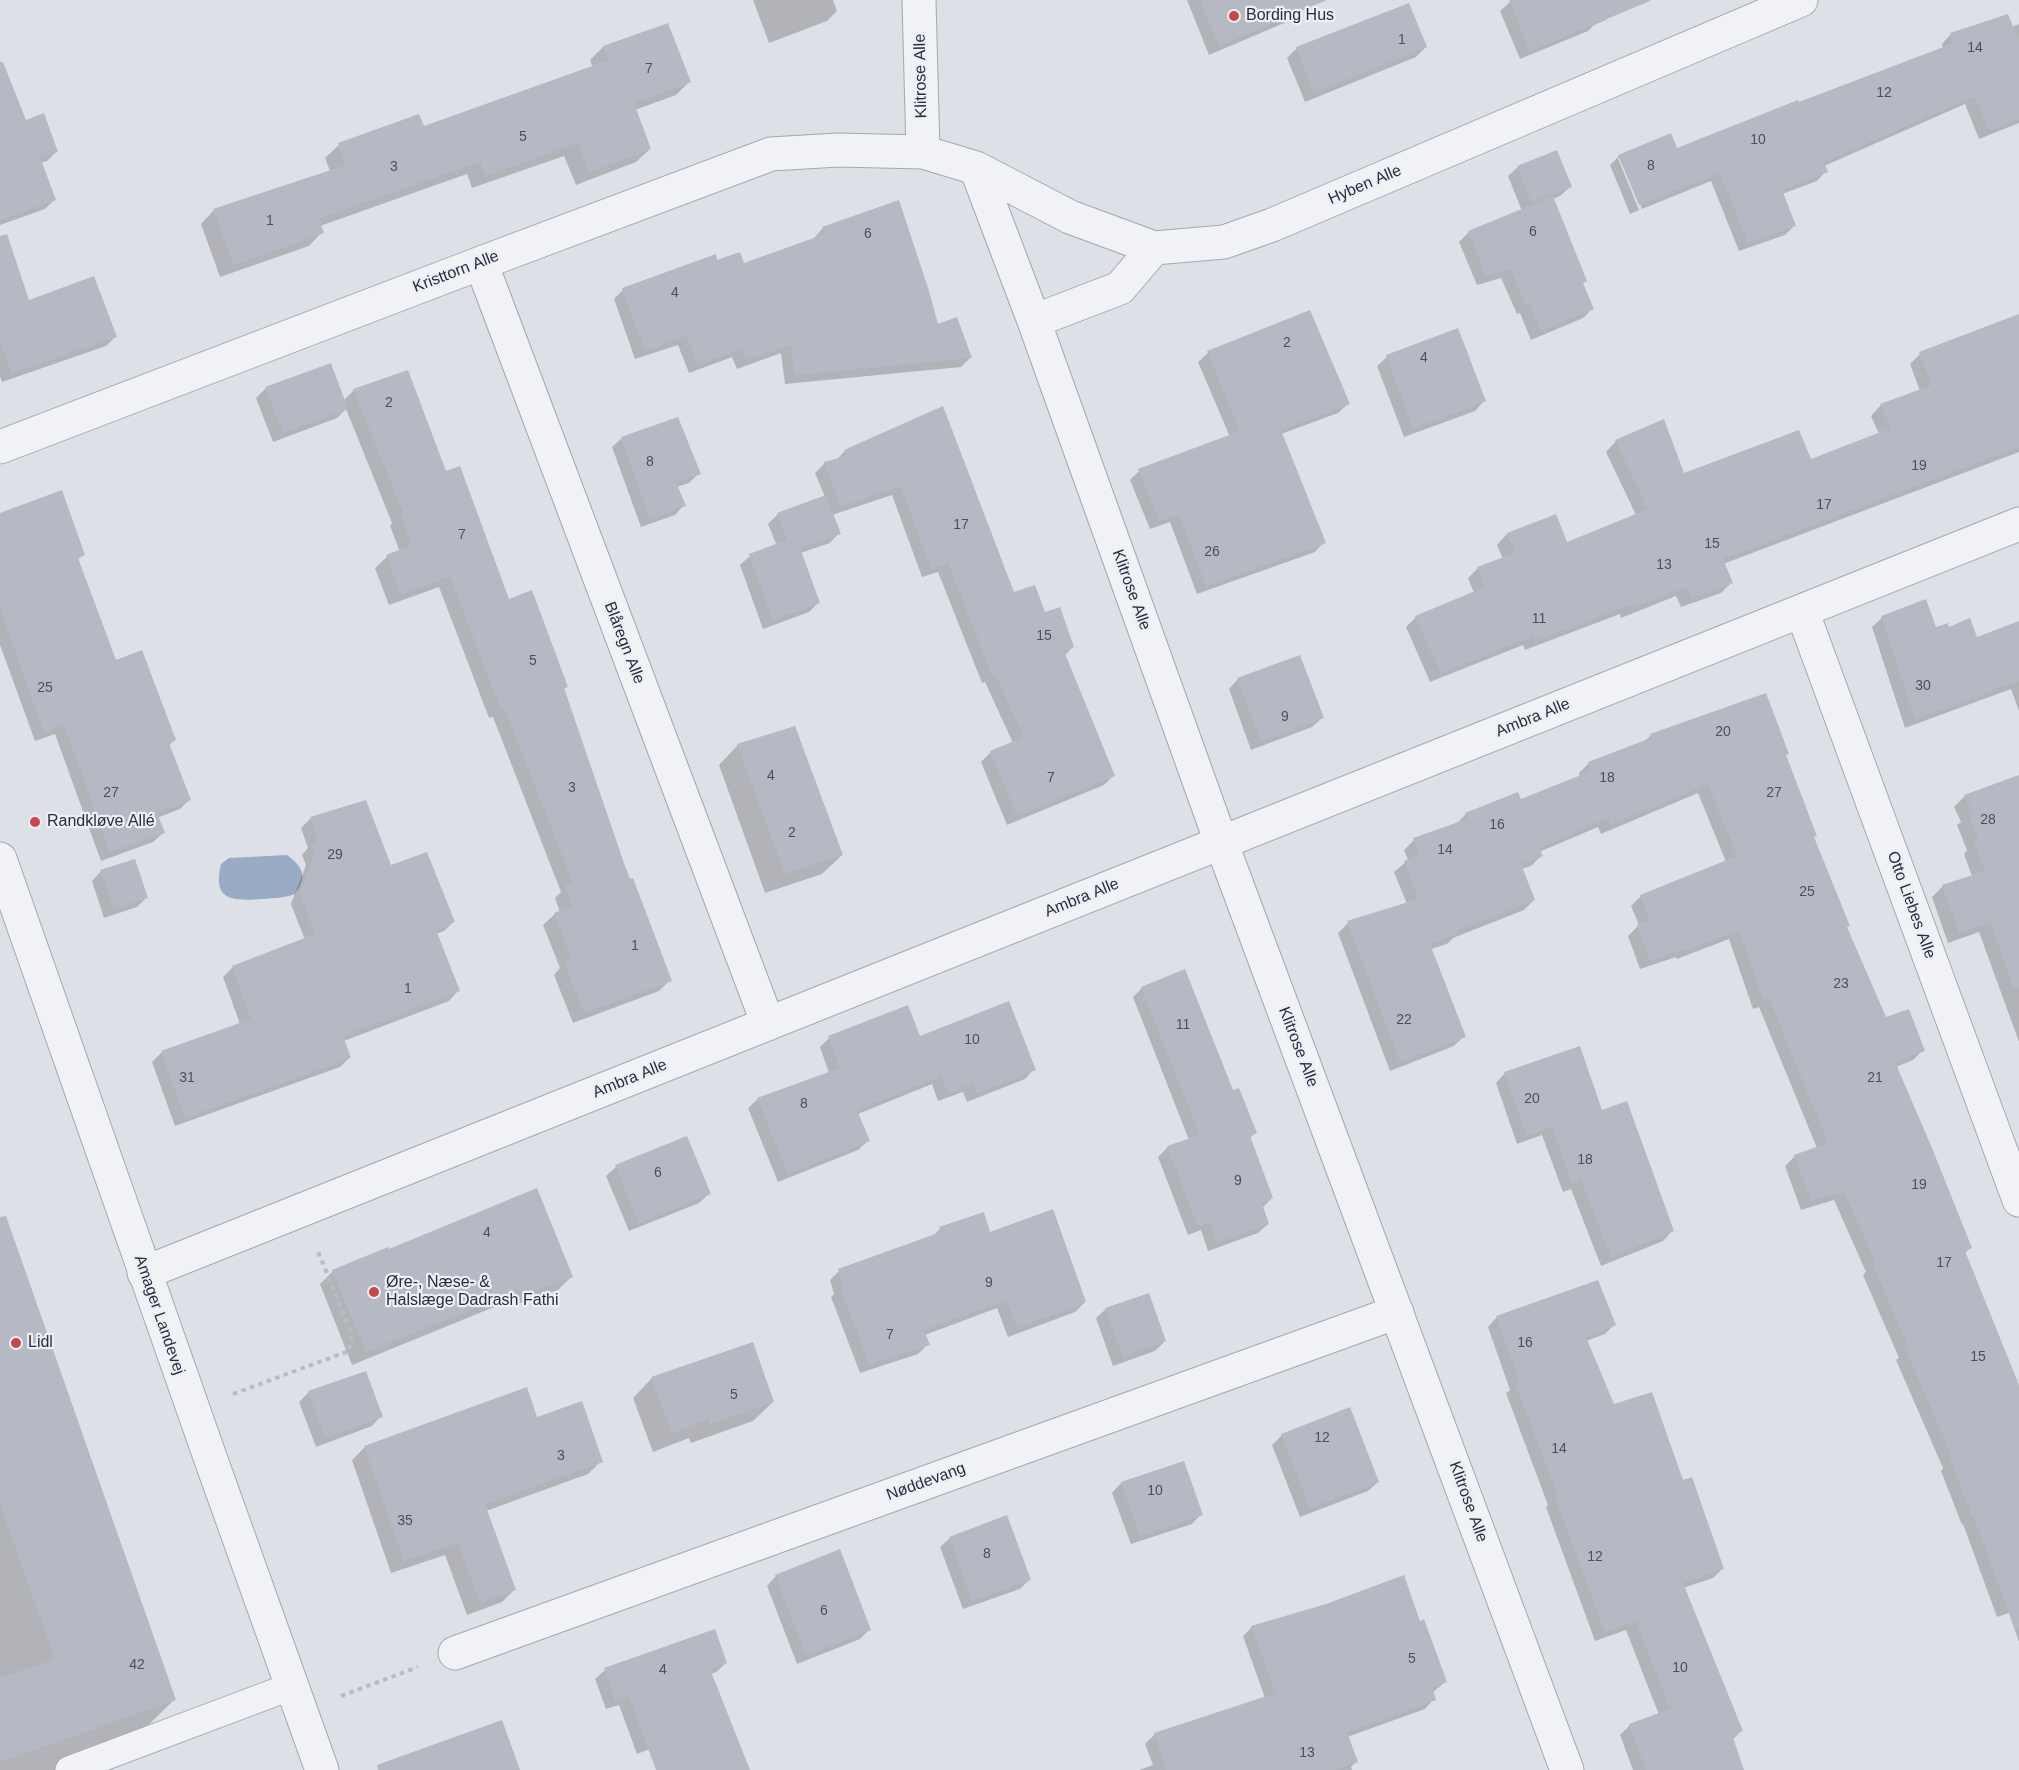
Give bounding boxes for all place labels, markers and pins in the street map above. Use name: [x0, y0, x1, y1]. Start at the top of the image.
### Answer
place label: Bording Hus: [1246, 6, 1334, 26]
marker: Bording Hus: [1227, 9, 1241, 23]
place label: Randkløve Allé: [47, 812, 155, 832]
marker: Randkløve Allé: [28, 815, 42, 829]
place label: Øre-, Næse- & Halslæge Dadrash Fathi: [386, 1273, 559, 1311]
marker: Øre-, Næse- & Halslæge Dadrash Fathi: [367, 1285, 381, 1299]
place label: Lidl: [28, 1333, 53, 1353]
marker: Lidl: [9, 1336, 23, 1350]

